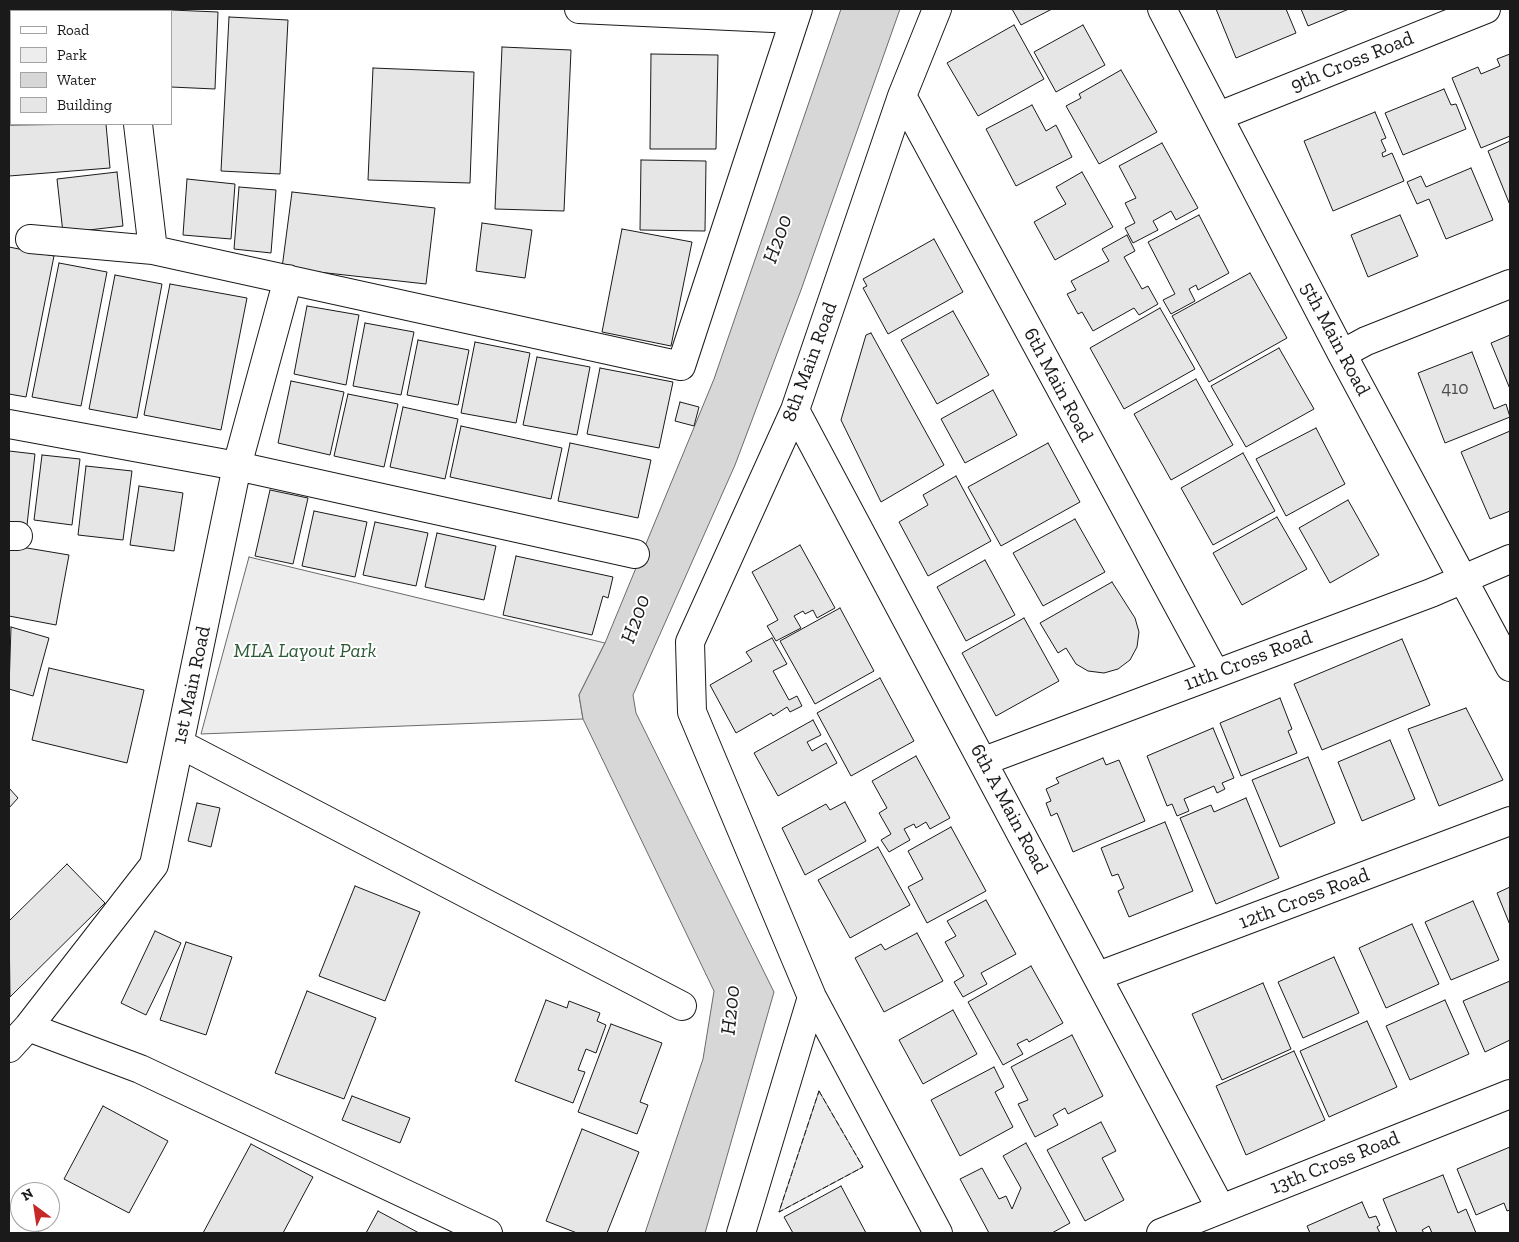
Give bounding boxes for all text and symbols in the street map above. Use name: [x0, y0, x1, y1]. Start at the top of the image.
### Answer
legend: [10, 10, 172, 125]
text: Road: [57, 21, 89, 39]
street label: 9th Cross Road: [1287, 26, 1417, 98]
text: Park: [57, 46, 87, 64]
text: Water: [57, 71, 97, 89]
text: Building: [57, 96, 112, 114]
water label: H200: [758, 211, 798, 267]
street label: 5th Main Road: [1295, 278, 1375, 400]
street label: 8th Main Road: [777, 299, 843, 425]
street label: 6th Main Road: [1018, 324, 1098, 446]
house number: 410: [1442, 378, 1468, 400]
water label: H200: [616, 591, 656, 647]
street label: 1st Main Road: [168, 624, 216, 746]
street label: 11th Cross Road: [1181, 626, 1315, 696]
park label: MLA Layout Park: [234, 639, 376, 663]
street label: 6th A Main Road: [965, 740, 1053, 878]
street label: 12th Cross Road: [1235, 863, 1373, 935]
water label: H200: [716, 984, 746, 1036]
street label: 13th Cross Road: [1267, 1126, 1403, 1200]
north arrow: [10, 1182, 60, 1232]
text: N: [19, 1185, 36, 1205]

